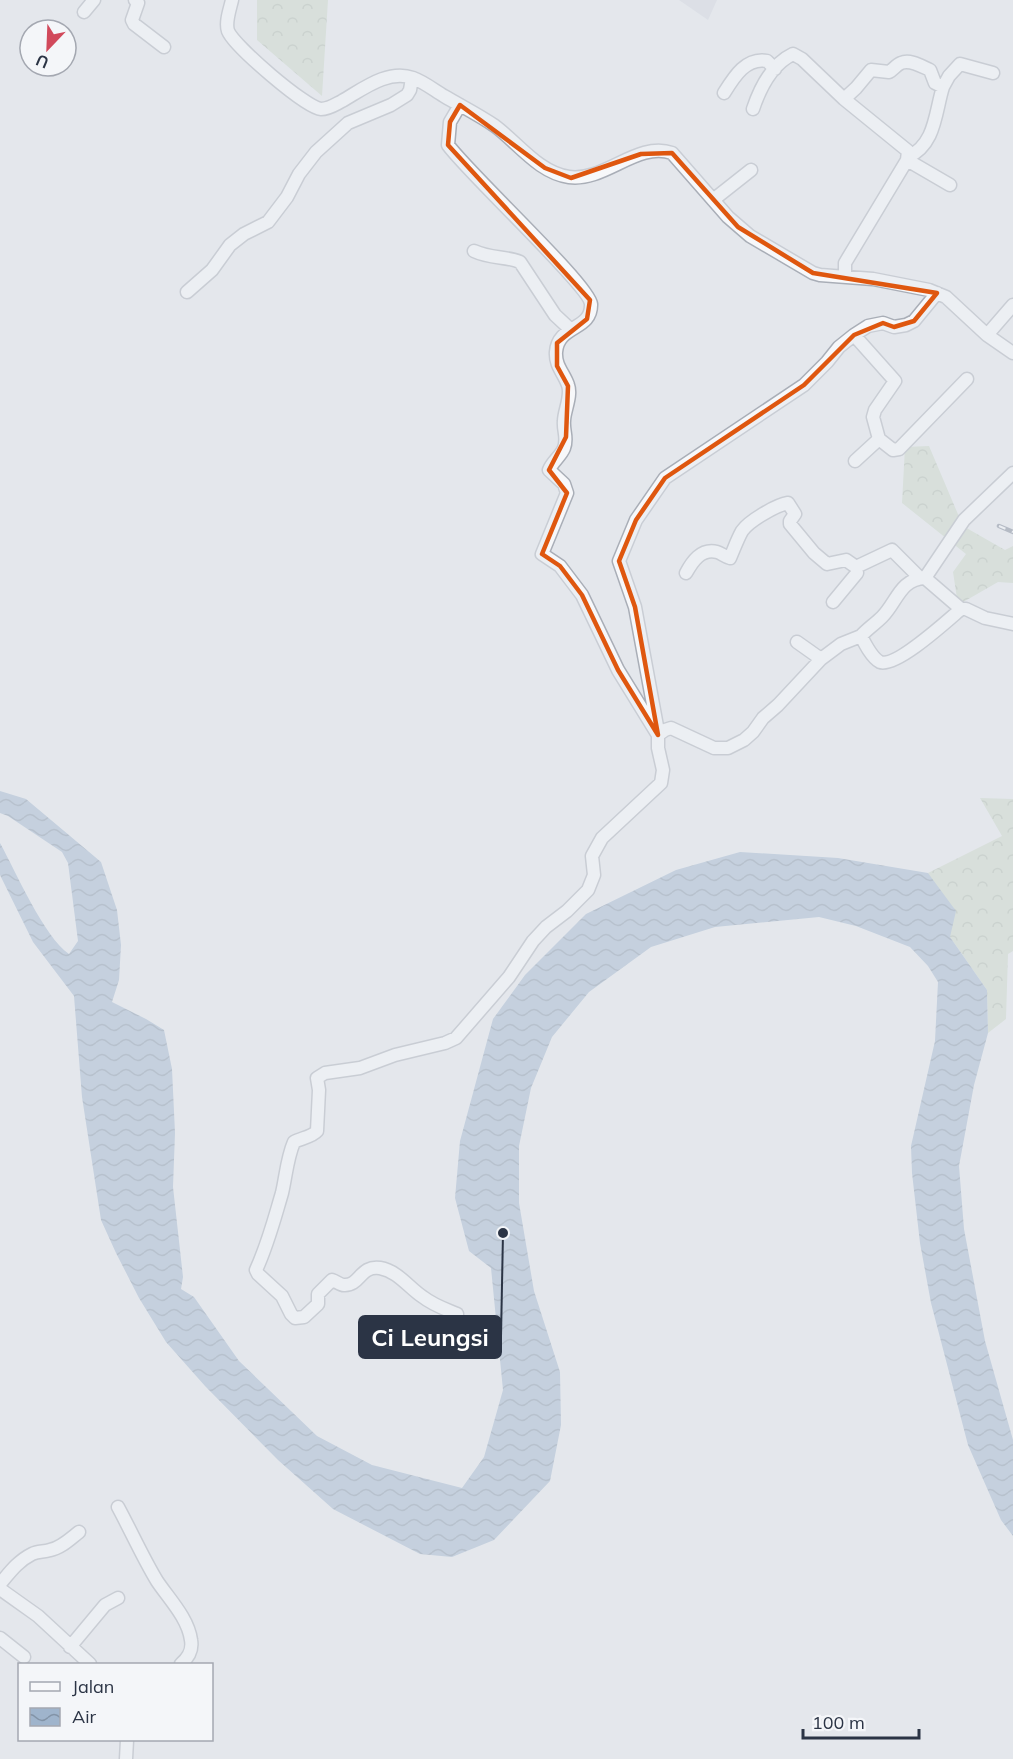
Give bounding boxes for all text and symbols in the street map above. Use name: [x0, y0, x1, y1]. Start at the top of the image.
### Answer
north arrow: [18, 18, 78, 78]
text: U: [33, 50, 51, 73]
callout: Ci Leungsi: [359, 1316, 501, 1358]
text: Ci Leungsi: [371, 1322, 489, 1352]
legend: [18, 1663, 213, 1741]
text: Jalan: [72, 1675, 114, 1698]
scale bar: [803, 1702, 918, 1740]
text: Air: [72, 1705, 97, 1728]
text: 100 m: [812, 1711, 865, 1734]

